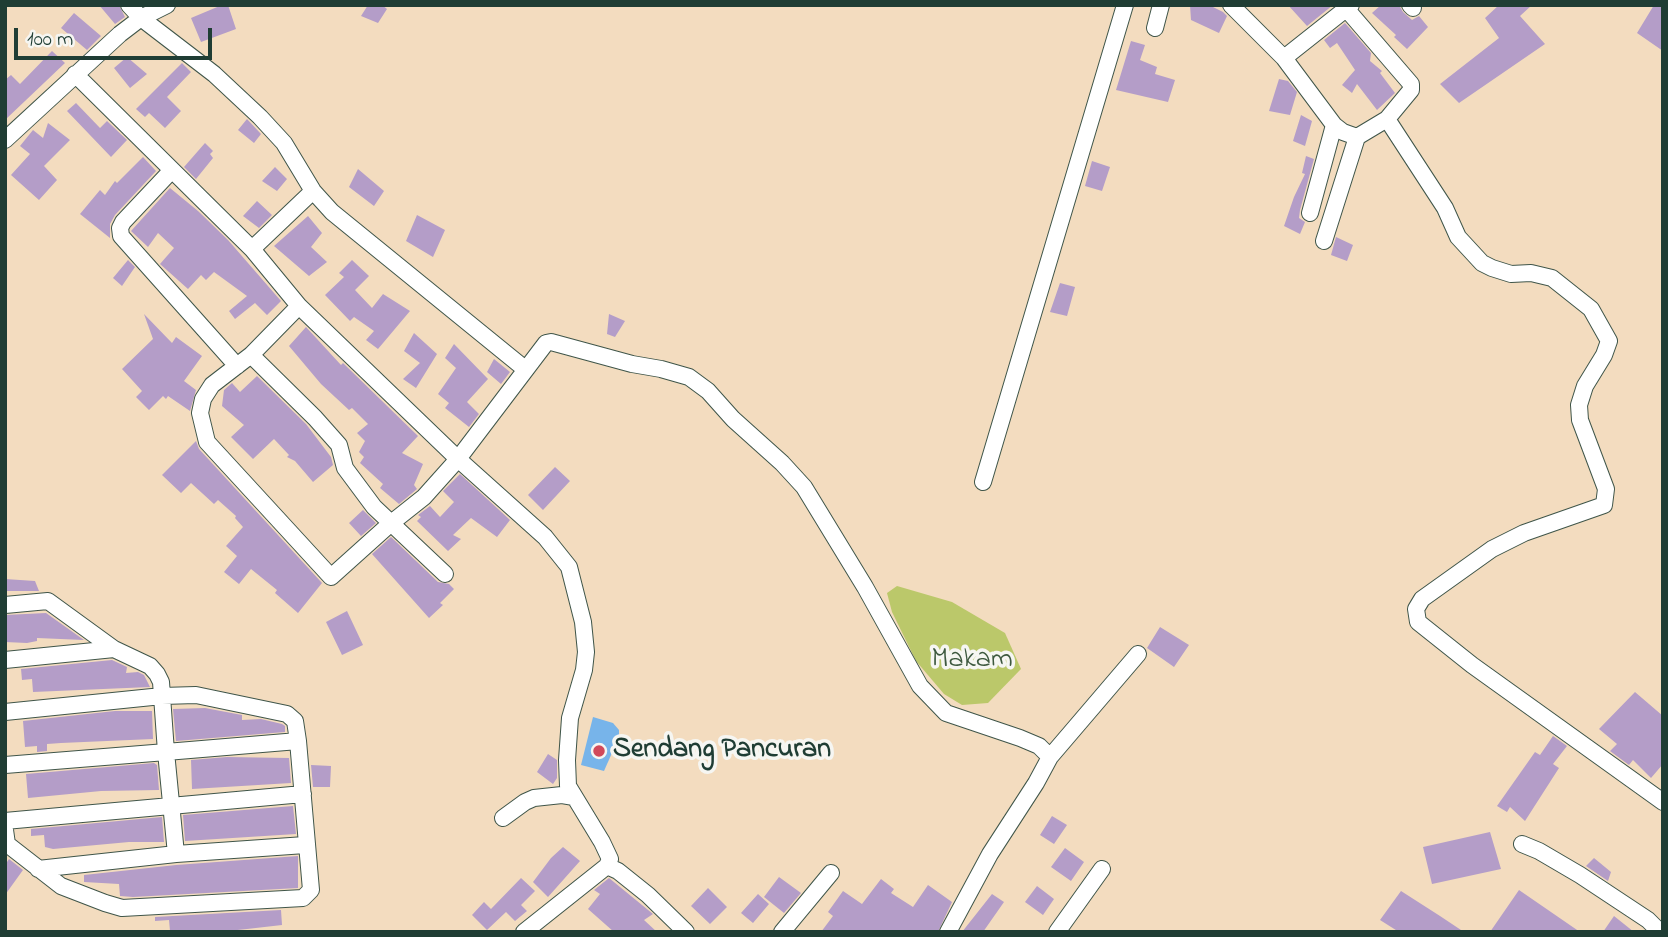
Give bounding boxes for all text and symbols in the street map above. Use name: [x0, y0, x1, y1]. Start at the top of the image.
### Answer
scale bar: [18, 14, 215, 58]
text: 100 m: [27, 25, 73, 55]
park label: Makam: [931, 644, 1013, 678]
place label: Sendang Pancuran: [613, 734, 831, 768]
marker: Sendang Pancuran: [591, 743, 607, 759]

